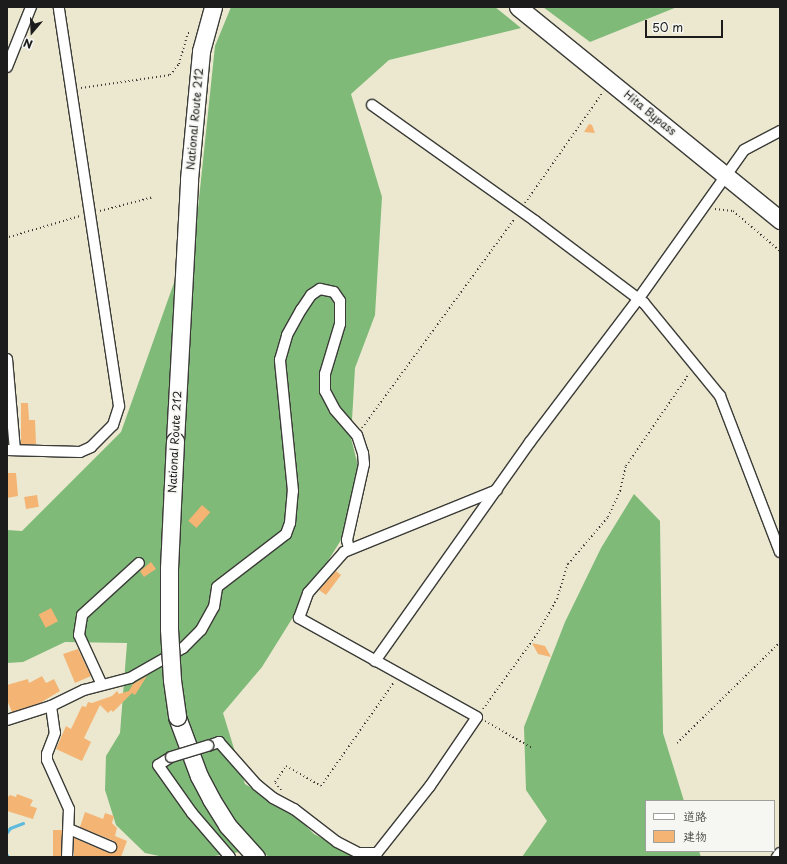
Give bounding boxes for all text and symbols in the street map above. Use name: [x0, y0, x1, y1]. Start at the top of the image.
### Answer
north arrow: [12, 12, 52, 52]
scale bar: [647, 12, 725, 38]
text: 50 m: [652, 18, 683, 36]
text: N: [21, 34, 35, 53]
street label: National Route 212: [184, 67, 206, 171]
street label: Hita Bypass: [621, 88, 679, 138]
street label: National Route 212: [166, 390, 184, 494]
legend: [645, 800, 775, 852]
text: 道路: [683, 807, 707, 825]
text: 建物: [683, 827, 707, 845]

